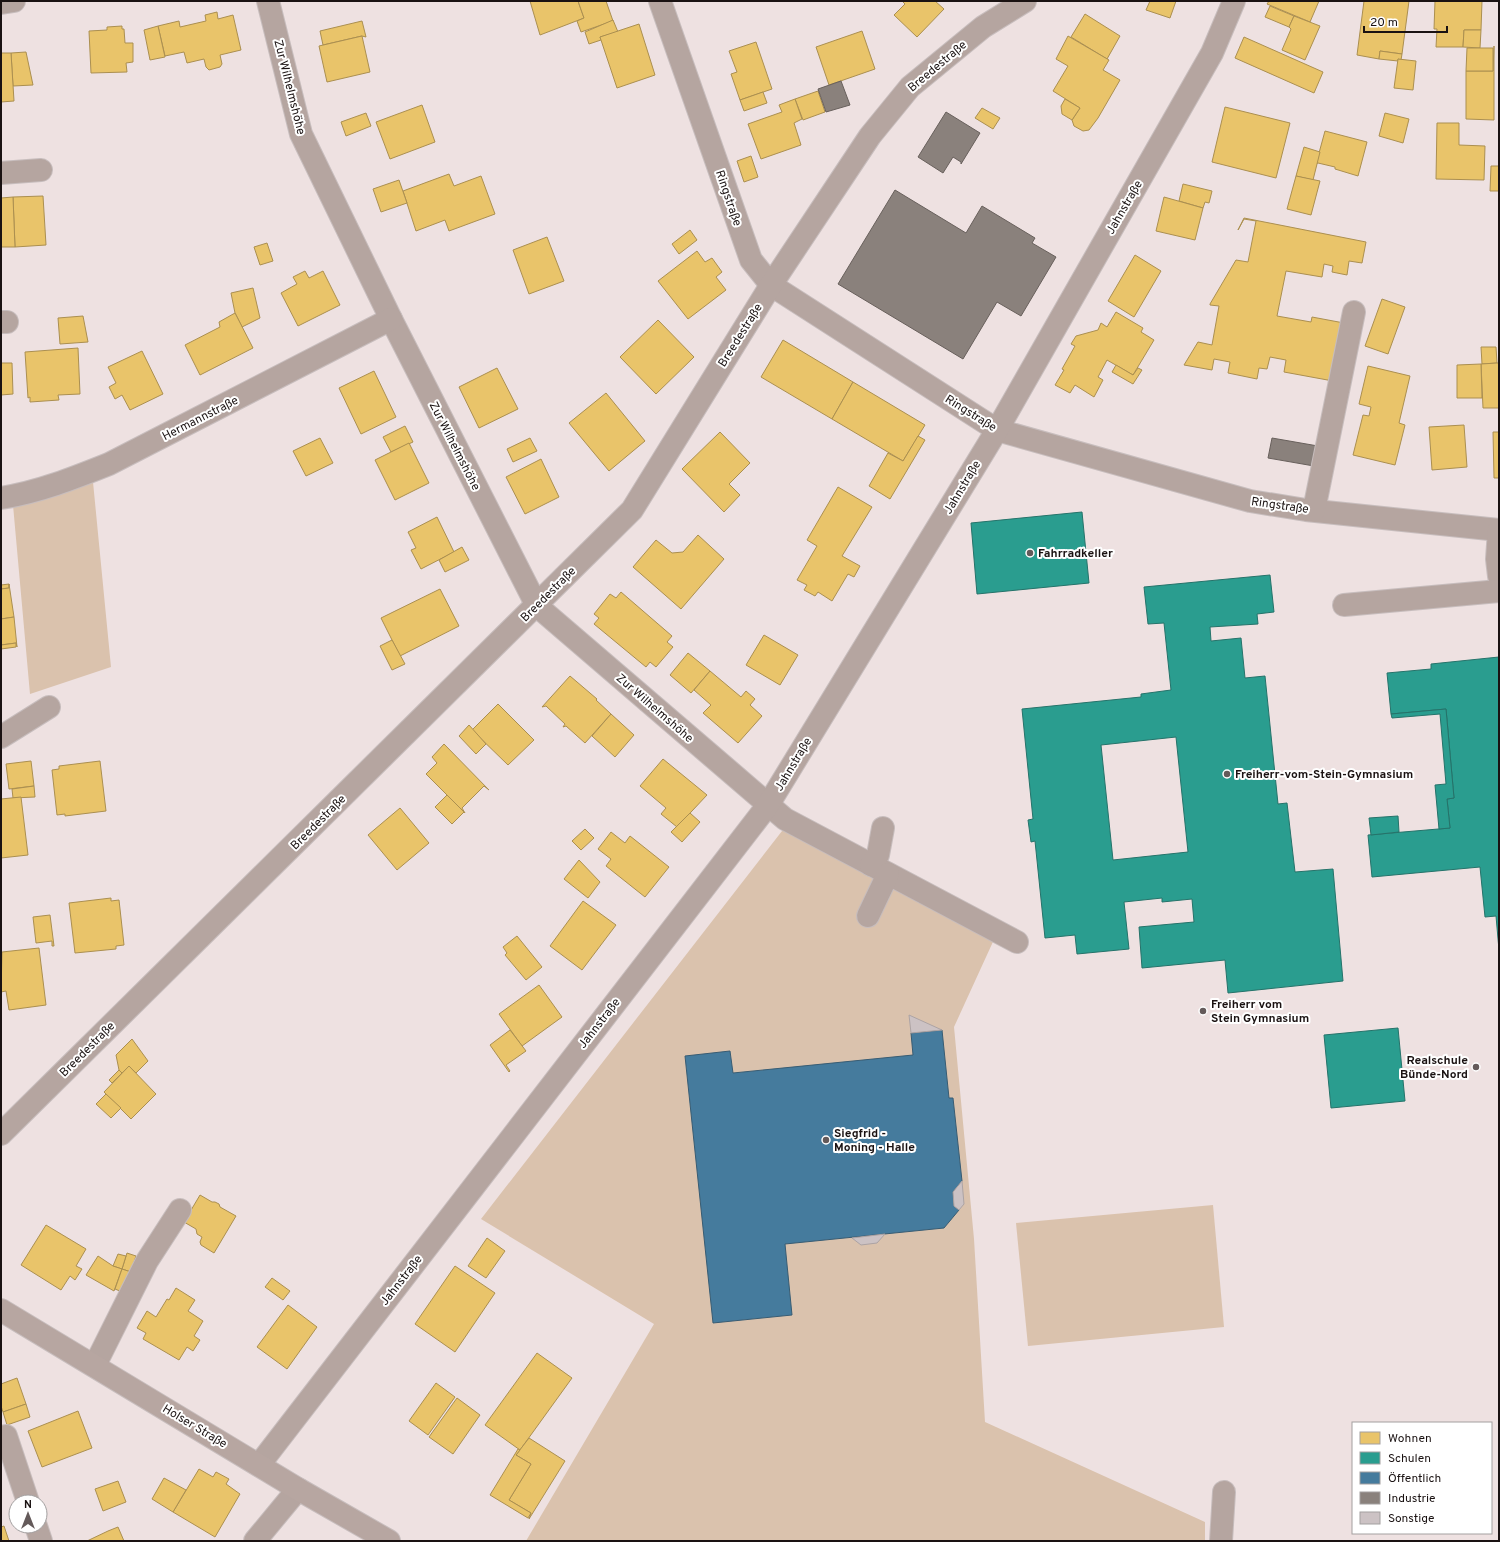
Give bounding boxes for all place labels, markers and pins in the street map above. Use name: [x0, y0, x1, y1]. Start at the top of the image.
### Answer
place label: Fahrradkeller: [1038, 546, 1113, 562]
marker: Fahrradkeller: [1025, 548, 1035, 558]
place label: Freiherr-vom-Stein-Gymnasium: [1235, 767, 1413, 783]
marker: Freiherr-vom-Stein-Gymnasium: [1222, 769, 1232, 779]
place label: Freiherr vom Stein Gymnasium: [1211, 997, 1309, 1027]
marker: Freiherr vom Stein Gymnasium: [1198, 1006, 1208, 1016]
place label: Realschule Bünde-Nord: [1400, 1053, 1468, 1083]
marker: Realschule Bünde-Nord: [1471, 1062, 1481, 1072]
place label: Siegfrid - Moning - Halle: [834, 1126, 915, 1156]
marker: Siegfrid - Moning - Halle: [821, 1135, 831, 1145]

